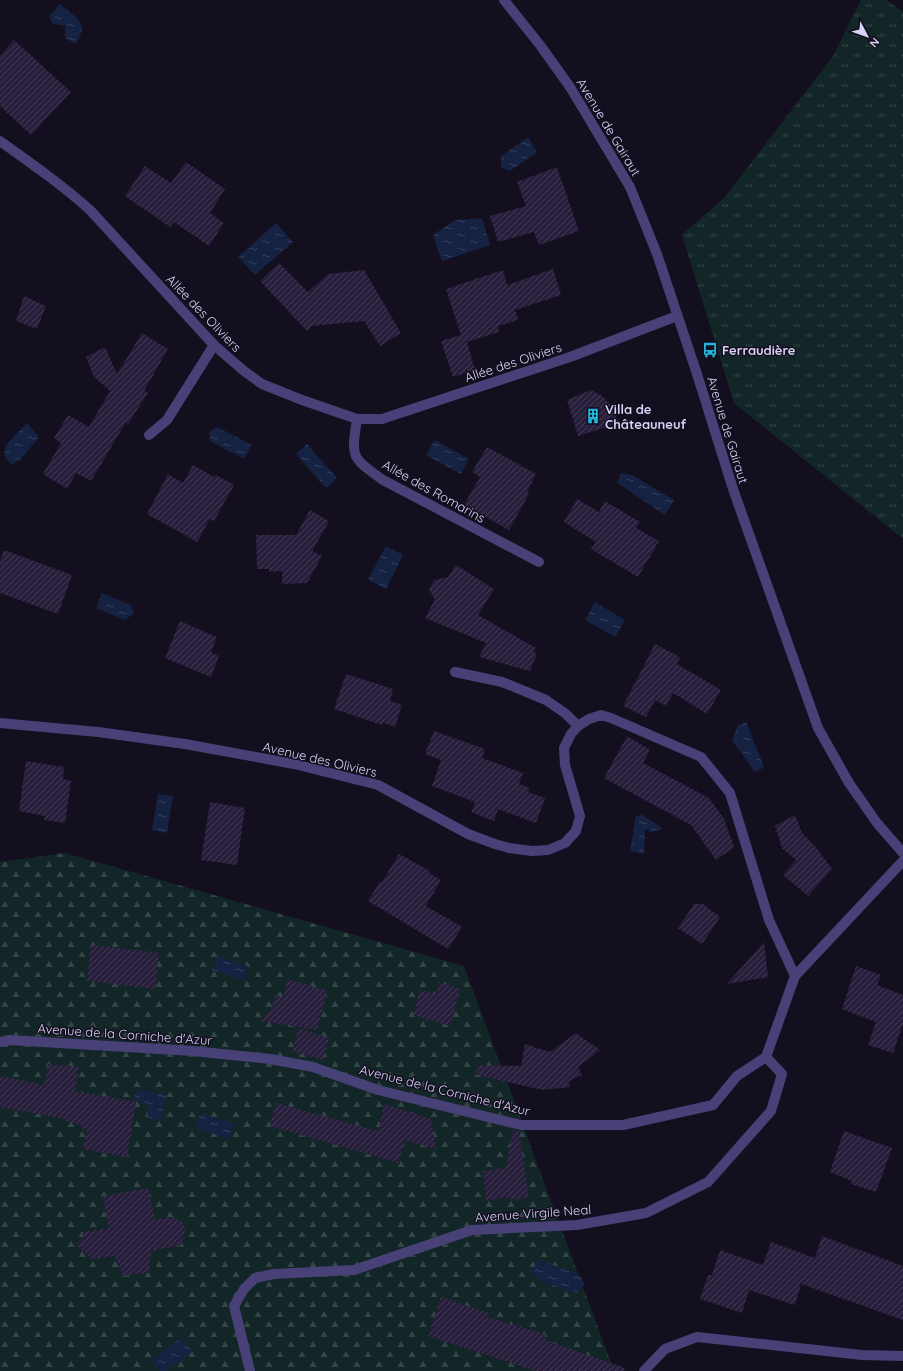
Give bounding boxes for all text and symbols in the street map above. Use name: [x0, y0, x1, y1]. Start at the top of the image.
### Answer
north arrow: [847, 16, 887, 56]
text: N: [867, 35, 882, 50]
street label: Avenue de Gairaut: [574, 75, 644, 179]
street label: Allée des Oliviers: [163, 271, 245, 355]
street label: Allée des Oliviers: [462, 339, 564, 385]
bus stop icon: Ferraudière: [701, 341, 719, 359]
place label: Ferraudière: [722, 342, 796, 358]
street label: Avenue de Gairaut: [704, 375, 752, 485]
place label: Villa de Châteauneuf: [605, 401, 687, 432]
building icon: Villa de Châteauneuf: [584, 407, 602, 425]
street label: Allée des Romarins: [380, 456, 488, 526]
street label: Avenue des Oliviers: [261, 738, 379, 780]
street label: Avenue de la Corniche d'Azur: [37, 1020, 213, 1048]
street label: Avenue de la Corniche d'Azur: [358, 1061, 532, 1119]
street label: Avenue Virgile Neal: [474, 1201, 592, 1225]

